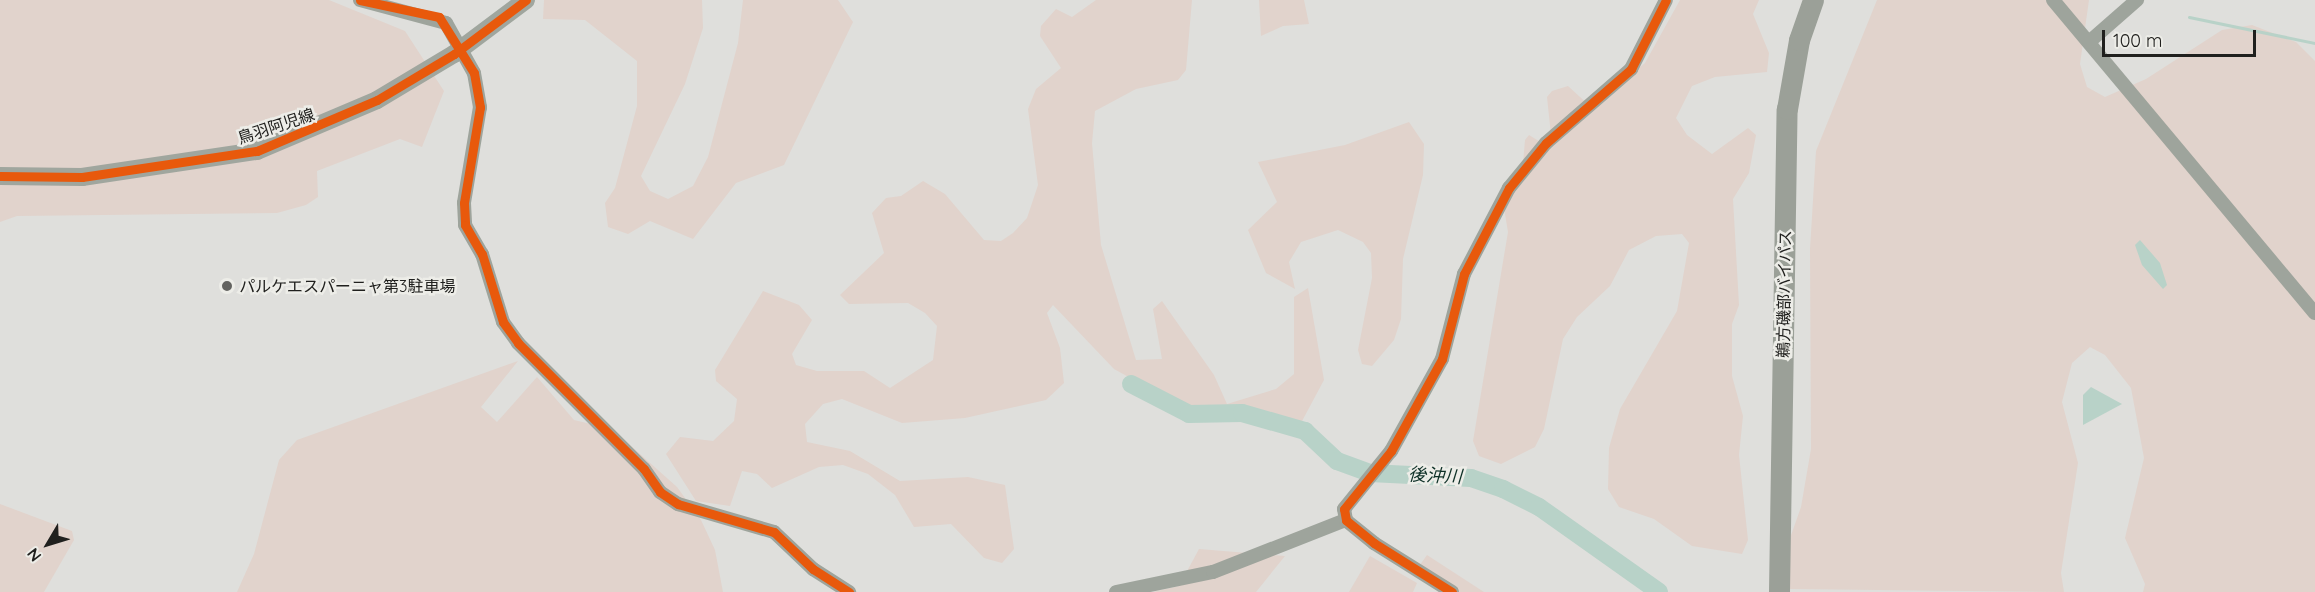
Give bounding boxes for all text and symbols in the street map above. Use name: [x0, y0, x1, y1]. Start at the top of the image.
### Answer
scale bar: [2105, 18, 2260, 56]
text: 100 m: [2113, 29, 2162, 52]
street label: 鳥羽阿児線: [235, 105, 317, 147]
street label: 鵜方磯部バイパス: [1773, 230, 1795, 358]
place label: パルケエスパーニャ第3駐車場: [239, 276, 455, 296]
marker: パルケエスパーニャ第3駐車場: [220, 279, 234, 293]
water label: 後沖川: [1407, 464, 1463, 488]
north arrow: [18, 514, 78, 574]
text: N: [22, 544, 45, 566]

